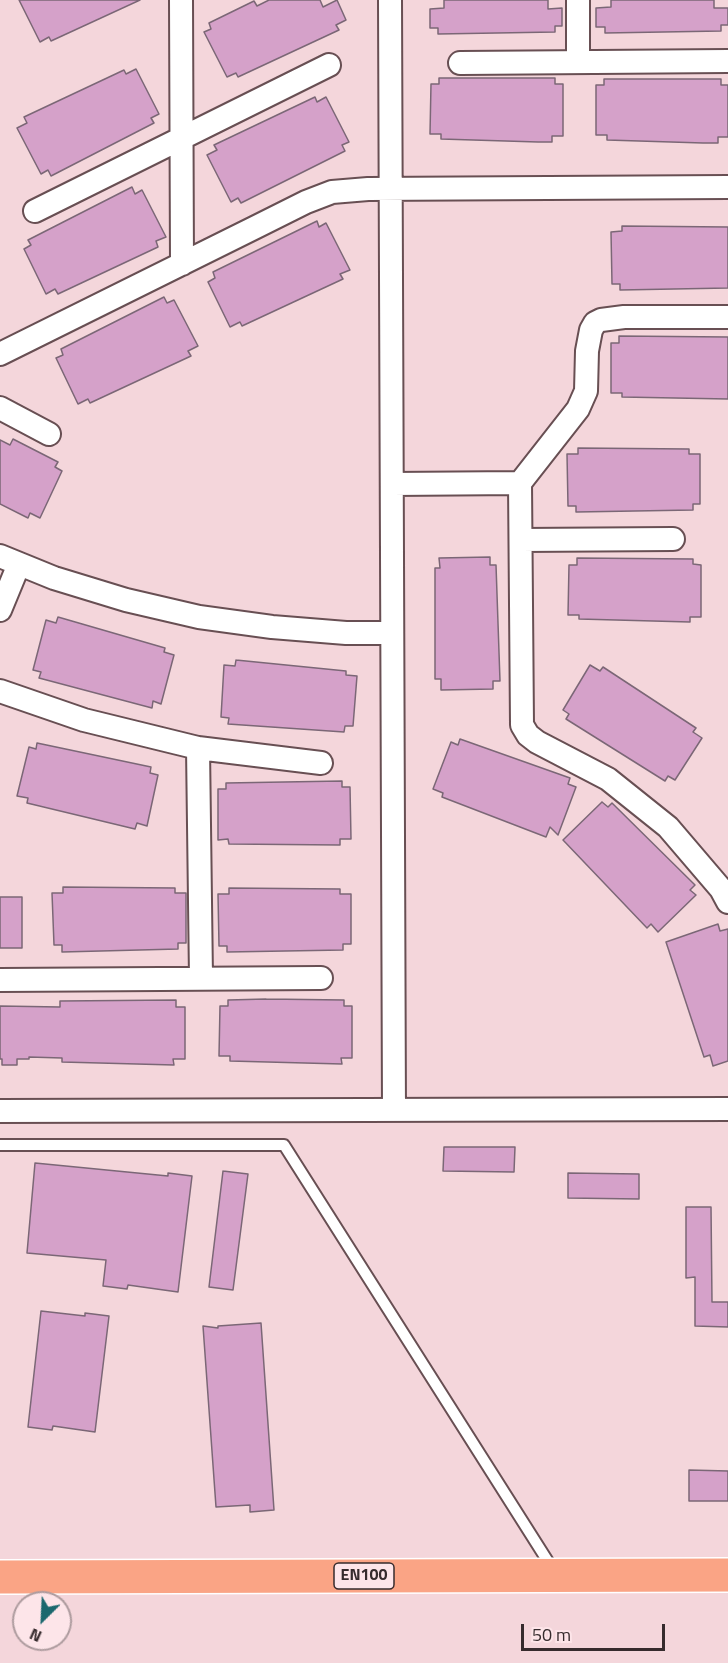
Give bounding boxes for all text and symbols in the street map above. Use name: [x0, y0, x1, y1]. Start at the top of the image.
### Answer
road number: EN100: [334, 1563, 394, 1589]
north arrow: [12, 1591, 72, 1651]
scale bar: [524, 1612, 668, 1650]
text: 50 m: [532, 1621, 571, 1648]
text: N: [26, 1622, 45, 1649]

